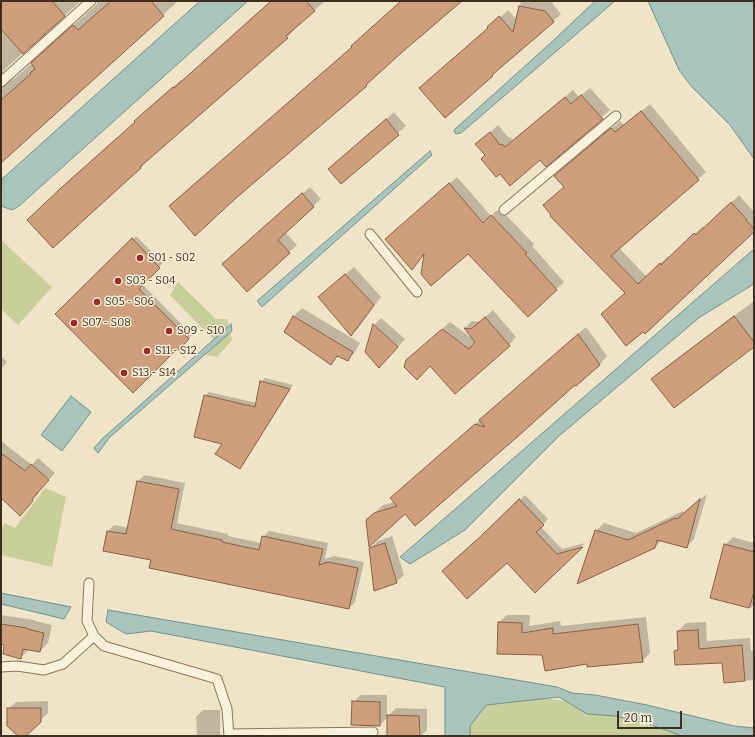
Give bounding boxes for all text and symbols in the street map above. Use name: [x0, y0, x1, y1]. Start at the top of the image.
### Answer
place label: S01 - S02: [148, 251, 195, 265]
marker: S01 - S02: [135, 253, 145, 263]
place label: S03 - S04: [126, 274, 175, 288]
marker: S03 - S04: [113, 276, 123, 286]
place label: S05 - S06: [105, 295, 154, 309]
marker: S05 - S06: [92, 297, 102, 307]
place label: S07 - S08: [82, 316, 131, 330]
marker: S07 - S08: [69, 318, 79, 328]
place label: S09 - S10: [177, 324, 225, 338]
marker: S09 - S10: [164, 326, 174, 336]
place label: S11 - S12: [155, 344, 197, 358]
marker: S11 - S12: [142, 346, 152, 356]
place label: S13 - S14: [132, 366, 176, 380]
marker: S13 - S14: [119, 368, 129, 378]
scale bar: [619, 703, 684, 729]
text: 20 m: [624, 711, 652, 725]

